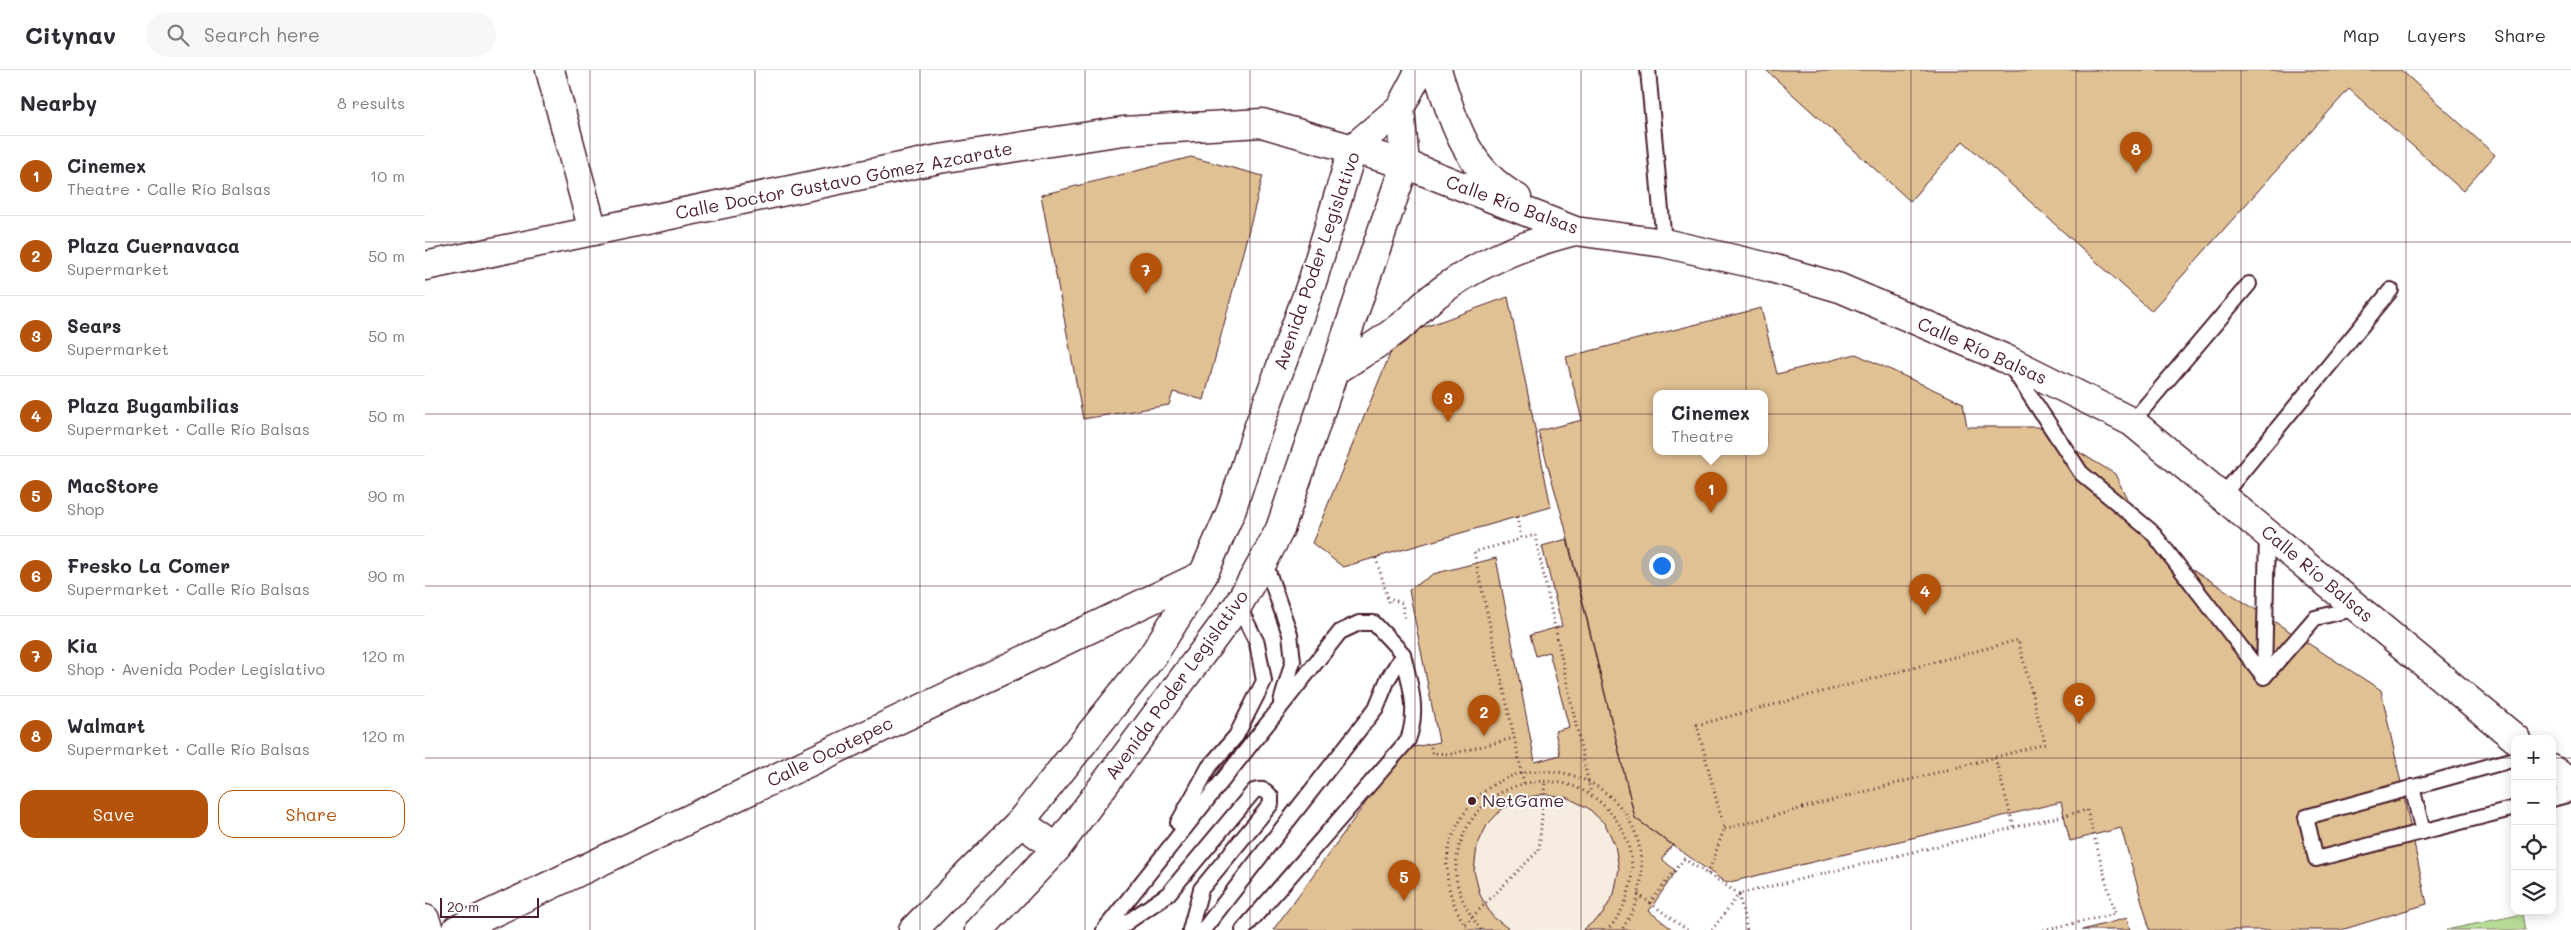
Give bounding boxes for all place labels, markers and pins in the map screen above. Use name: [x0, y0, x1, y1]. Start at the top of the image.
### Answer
pin: 8: [2120, 132, 2152, 173]
pin: 7: [1130, 253, 1162, 294]
pin: 3: [1432, 381, 1464, 422]
pin: 1: [1695, 472, 1727, 513]
pin: 4: [1909, 574, 1941, 615]
pin: 6: [2063, 683, 2095, 724]
pin: 2: [1468, 695, 1500, 736]
place label: NetGame: [1482, 788, 1564, 812]
marker: NetGame: [1466, 795, 1478, 807]
pin: 5: [1388, 860, 1420, 901]

